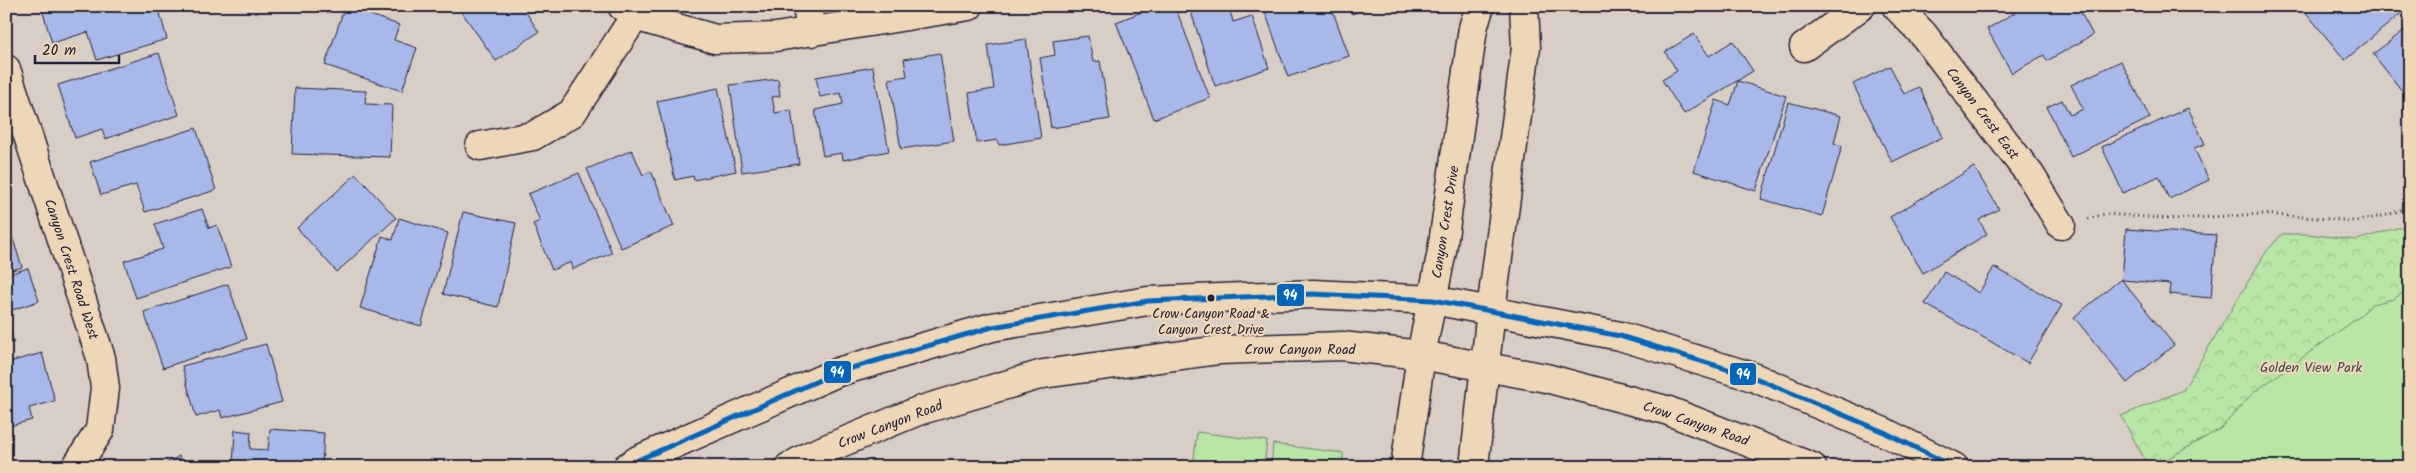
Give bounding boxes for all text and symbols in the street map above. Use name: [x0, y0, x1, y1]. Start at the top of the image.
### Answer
scale bar: [35, 32, 119, 64]
text: 20 m: [42, 39, 76, 63]
street label: Canyon Crest East: [1940, 63, 2025, 165]
street label: Canyon Crest Drive: [1426, 163, 1466, 280]
street label: Canyon Crest Road West: [38, 196, 104, 343]
line badge: 94: [1276, 283, 1305, 307]
text: 94: [1283, 285, 1298, 307]
marker: Crow Canyon Road & Canyon Crest Drive: [1206, 293, 1216, 303]
place label: Crow Canyon Road & Canyon Crest Drive: [1152, 304, 1270, 341]
street label: Crow Canyon Road: [1245, 339, 1356, 361]
park label: Golden View Park: [2260, 357, 2363, 379]
line badge: 94: [823, 360, 852, 384]
text: 94: [830, 362, 845, 384]
line badge: 94: [1729, 362, 1757, 386]
text: 94: [1736, 364, 1751, 386]
street label: Crow Canyon Road: [835, 394, 947, 455]
street label: Crow Canyon Road: [1640, 395, 1753, 453]

